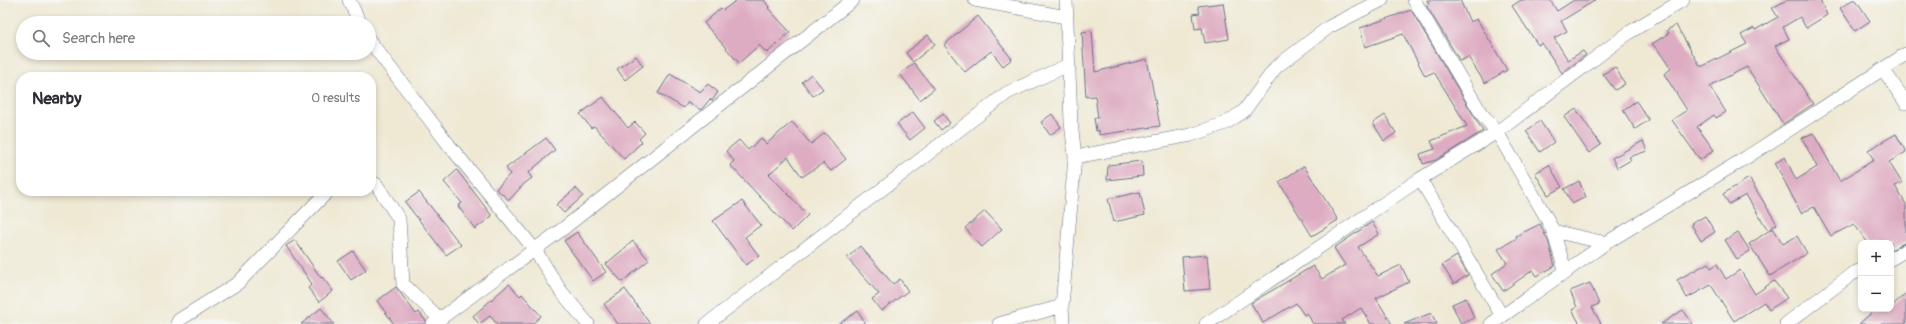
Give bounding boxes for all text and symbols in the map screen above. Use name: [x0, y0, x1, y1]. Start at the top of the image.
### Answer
search box: [16, 16, 376, 60]
icon: search: [30, 27, 52, 49]
text: Search here: [62, 29, 135, 48]
text: Nearby: [32, 88, 81, 109]
text: 0 results: [311, 90, 360, 106]
map controls: [1858, 240, 1894, 312]
button: +: [1858, 240, 1894, 276]
button: −: [1858, 276, 1894, 312]

